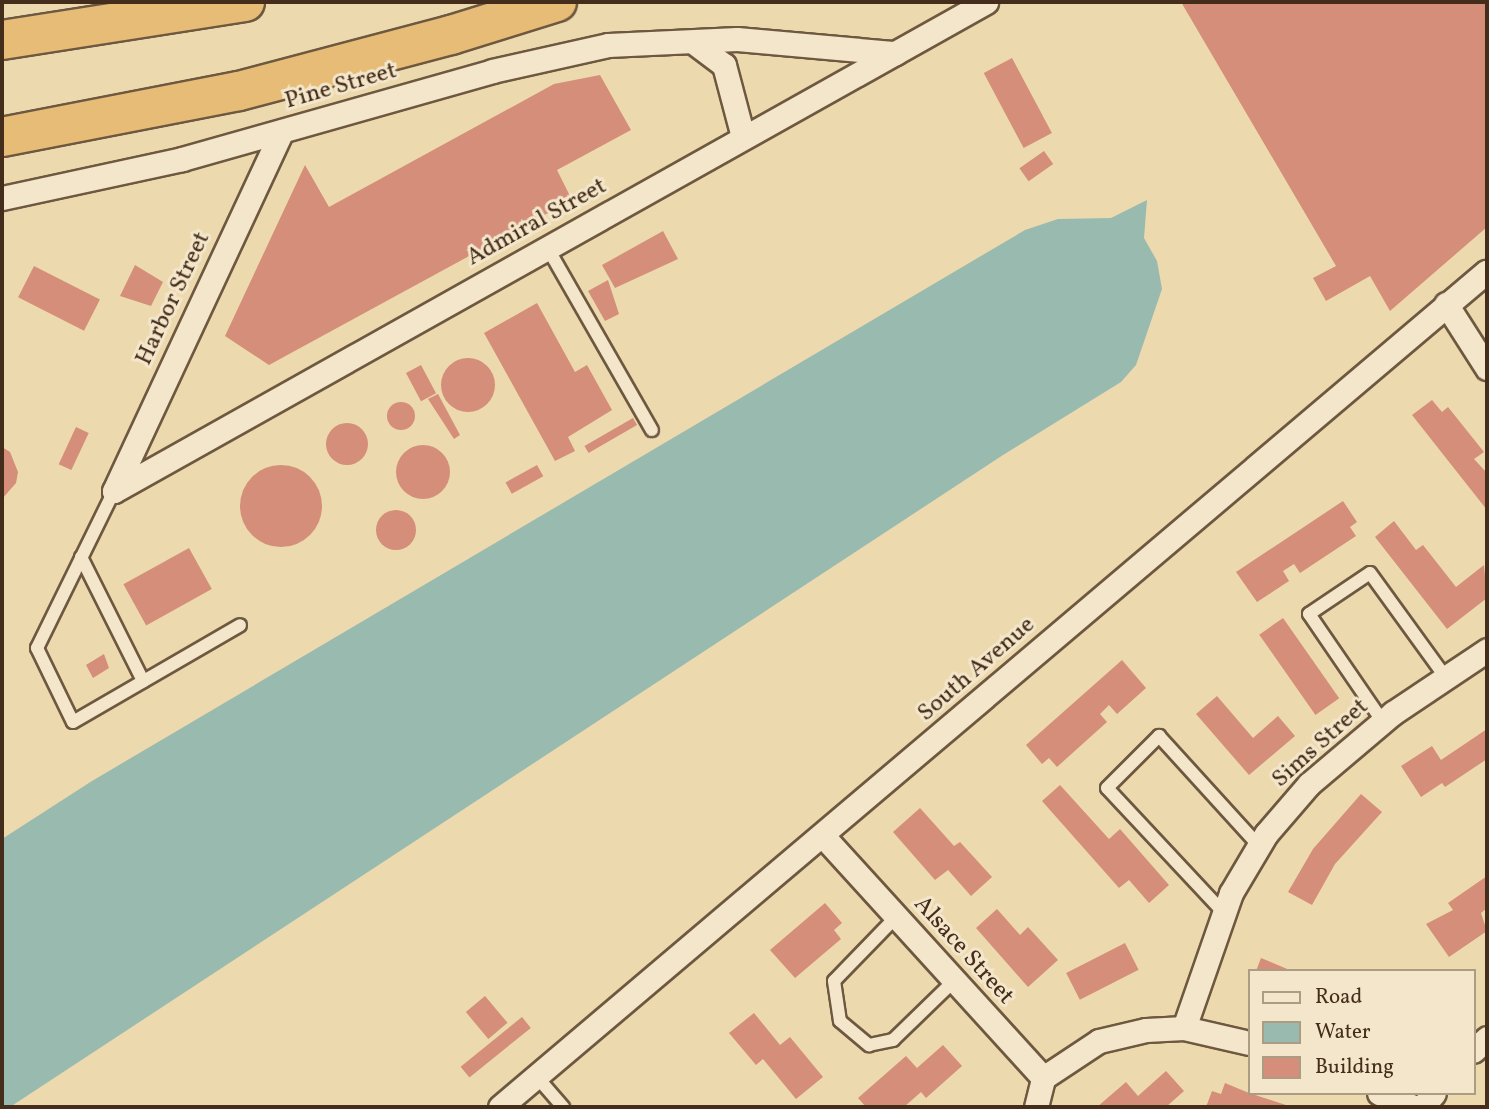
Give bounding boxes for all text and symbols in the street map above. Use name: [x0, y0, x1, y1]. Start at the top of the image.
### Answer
street label: Pine Street: [282, 57, 400, 117]
street label: Admiral Street: [462, 173, 612, 273]
street label: Harbor Street: [131, 228, 217, 370]
street label: South Avenue: [913, 611, 1041, 729]
street label: Sims Street: [1267, 693, 1375, 795]
street label: Alsace Street: [907, 891, 1019, 1011]
legend: [1248, 969, 1475, 1095]
text: Road: [1315, 983, 1362, 1012]
text: Water: [1315, 1018, 1371, 1047]
text: Building: [1315, 1053, 1394, 1082]

